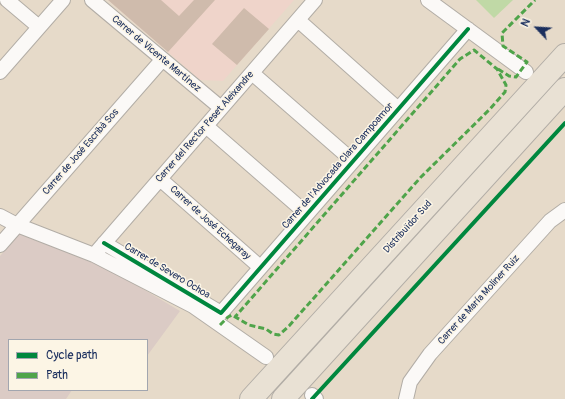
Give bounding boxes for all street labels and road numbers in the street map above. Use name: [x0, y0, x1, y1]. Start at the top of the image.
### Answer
street label: Carrer de Vicente Martínez: [109, 13, 203, 95]
street label: Carrer del Rector Peset Aleixandre: [153, 69, 257, 185]
street label: Carrer de l'Advocada Clara Campoamor: [280, 100, 396, 232]
street label: Carrer de José Escribà Sos: [40, 107, 122, 197]
street label: Carrer de José Echegaray: [167, 184, 253, 262]
street label: Distribuïdor Sud: [381, 198, 435, 256]
street label: Carrer de Severo Ochoa: [122, 241, 212, 301]
street label: Carrer de María Moliner Ruiz: [436, 253, 522, 347]

